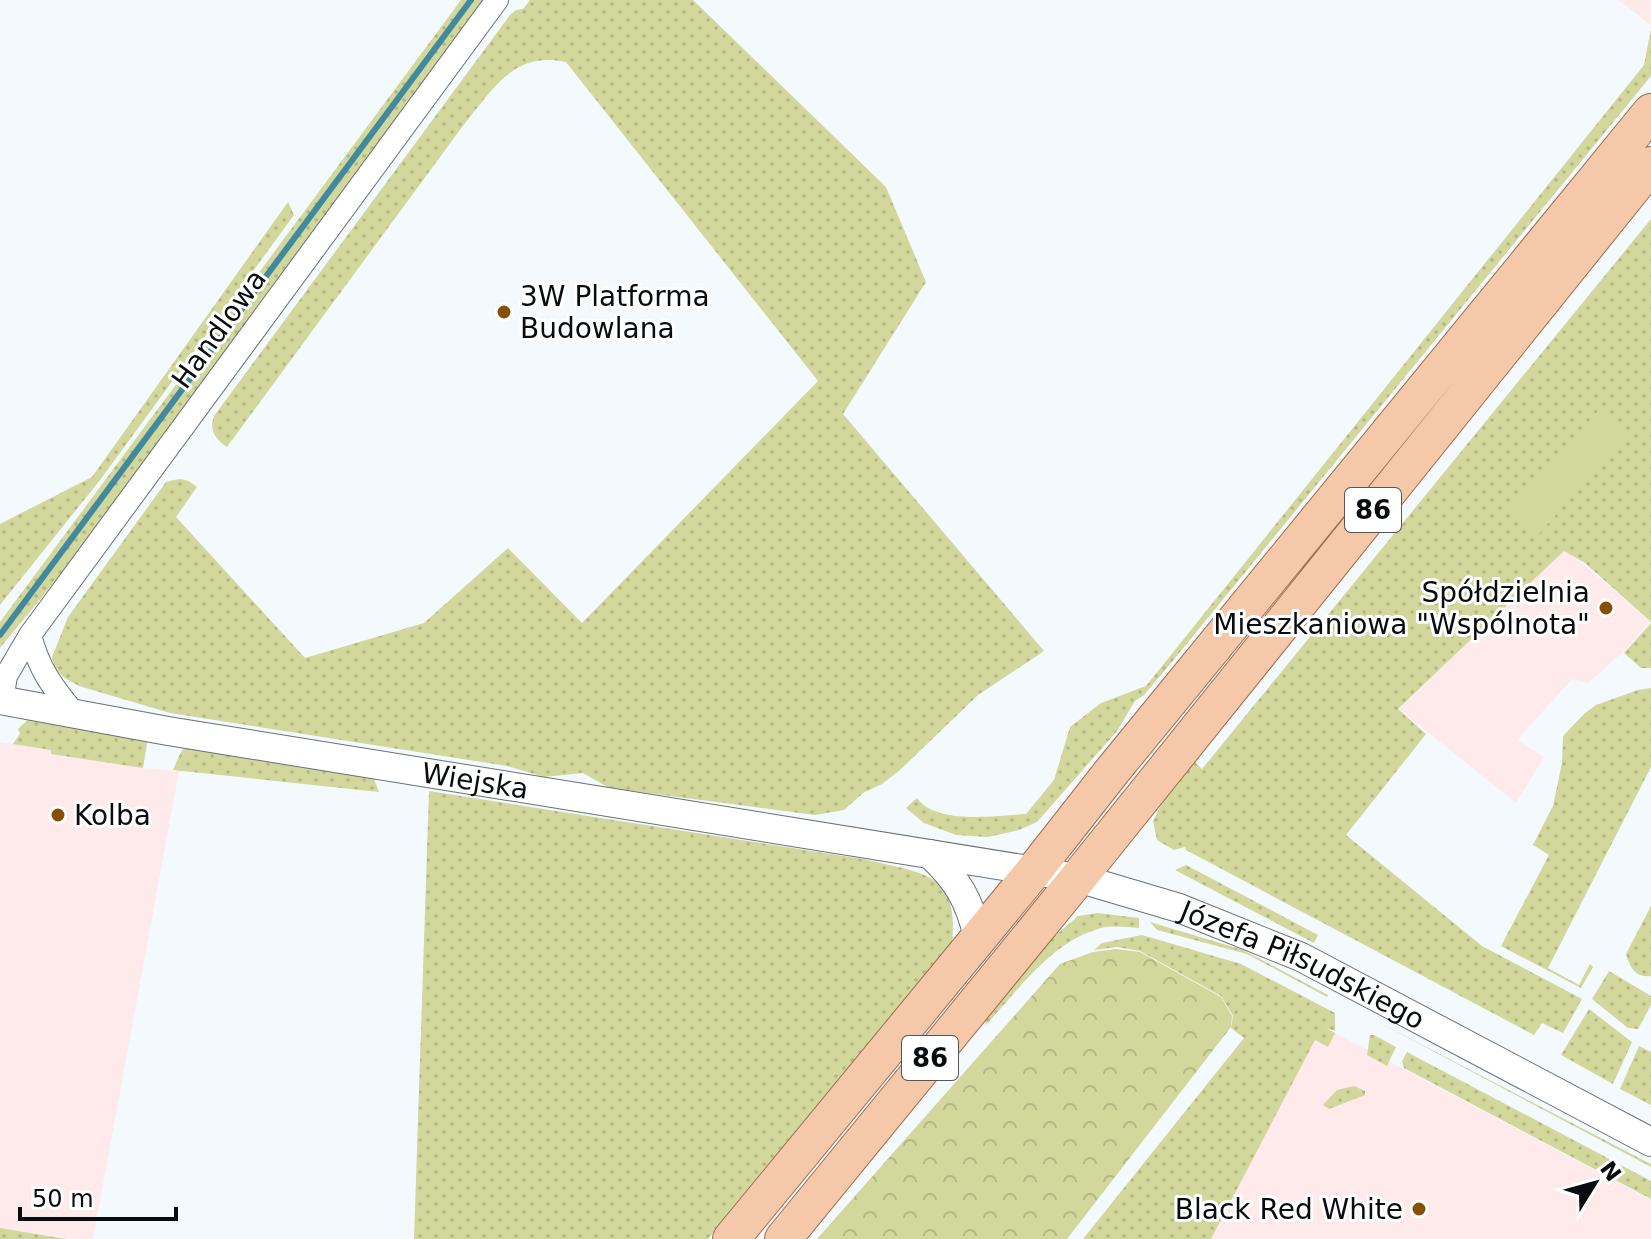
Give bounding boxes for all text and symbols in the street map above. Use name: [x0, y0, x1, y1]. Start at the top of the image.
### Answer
street label: Handlowa: [165, 263, 273, 395]
place label: 3W Platforma Budowlana: [520, 280, 710, 345]
marker: 3W Platforma Budowlana: [495, 303, 513, 321]
road number: 86: [1345, 488, 1401, 532]
place label: Spółdzielnia Mieszkaniowa "Wspólnota": [1213, 576, 1590, 641]
marker: Spółdzielnia Mieszkaniowa "Wspólnota": [1597, 599, 1615, 617]
street label: Wiejska: [420, 756, 531, 805]
place label: Kolba: [74, 799, 151, 832]
marker: Kolba: [49, 806, 67, 824]
street label: Józefa Piłsudskiego: [1174, 893, 1430, 1036]
road number: 86: [902, 1036, 958, 1080]
north arrow: [1555, 1143, 1635, 1223]
text: N: [1595, 1156, 1626, 1186]
scale bar: [20, 1171, 176, 1221]
text: 50 m: [32, 1185, 94, 1213]
place label: Black Red White: [1175, 1193, 1403, 1226]
marker: Black Red White: [1410, 1200, 1428, 1218]

